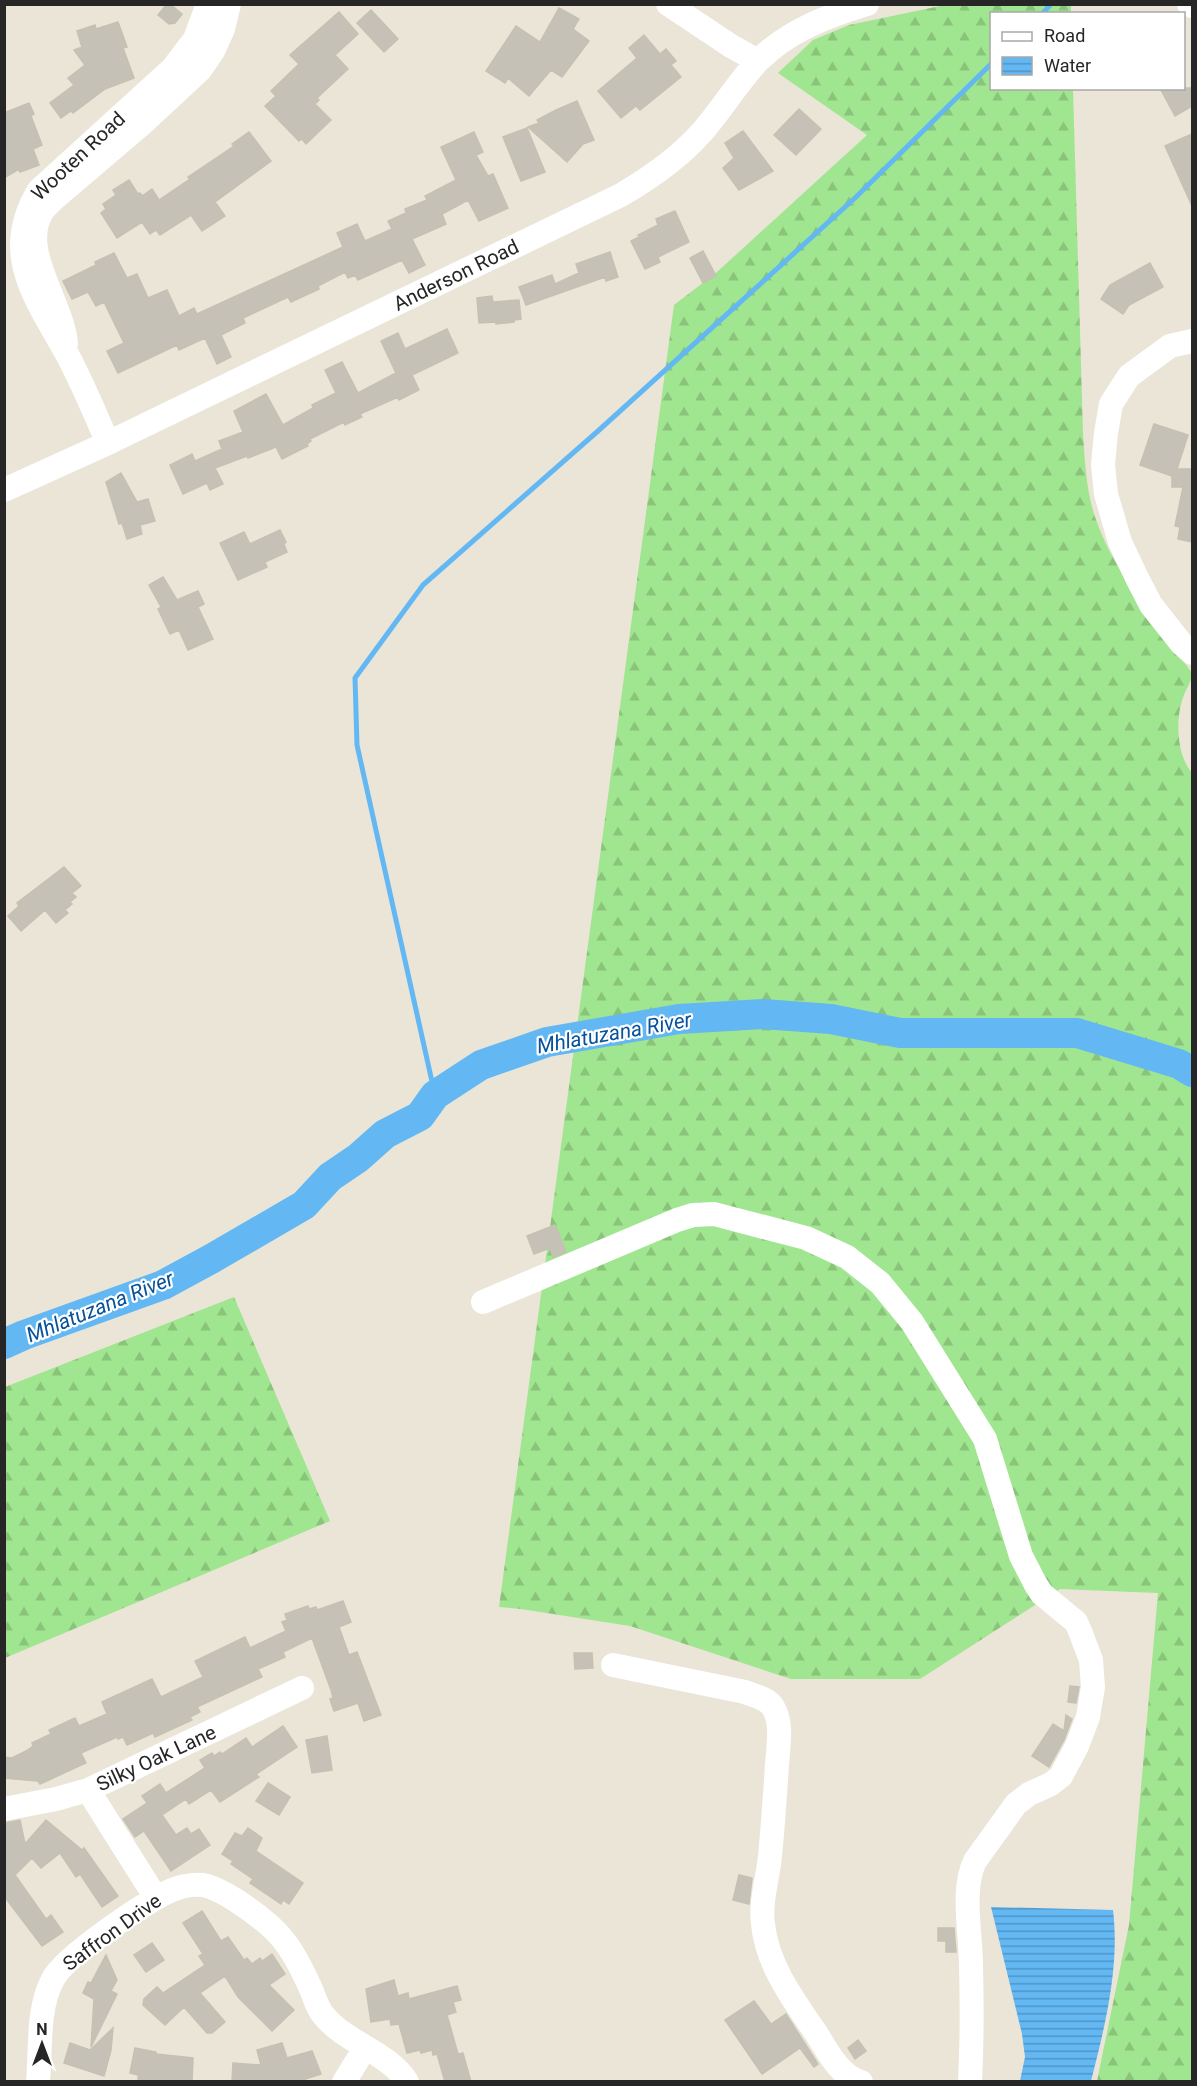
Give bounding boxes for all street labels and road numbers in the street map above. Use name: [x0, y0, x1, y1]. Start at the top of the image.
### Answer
street label: Wooten Road: [26, 107, 130, 205]
street label: Anderson Road: [389, 234, 523, 316]
street label: Silky Oak Lane: [92, 1720, 220, 1796]
street label: Saffron Drive: [58, 1888, 166, 1976]

